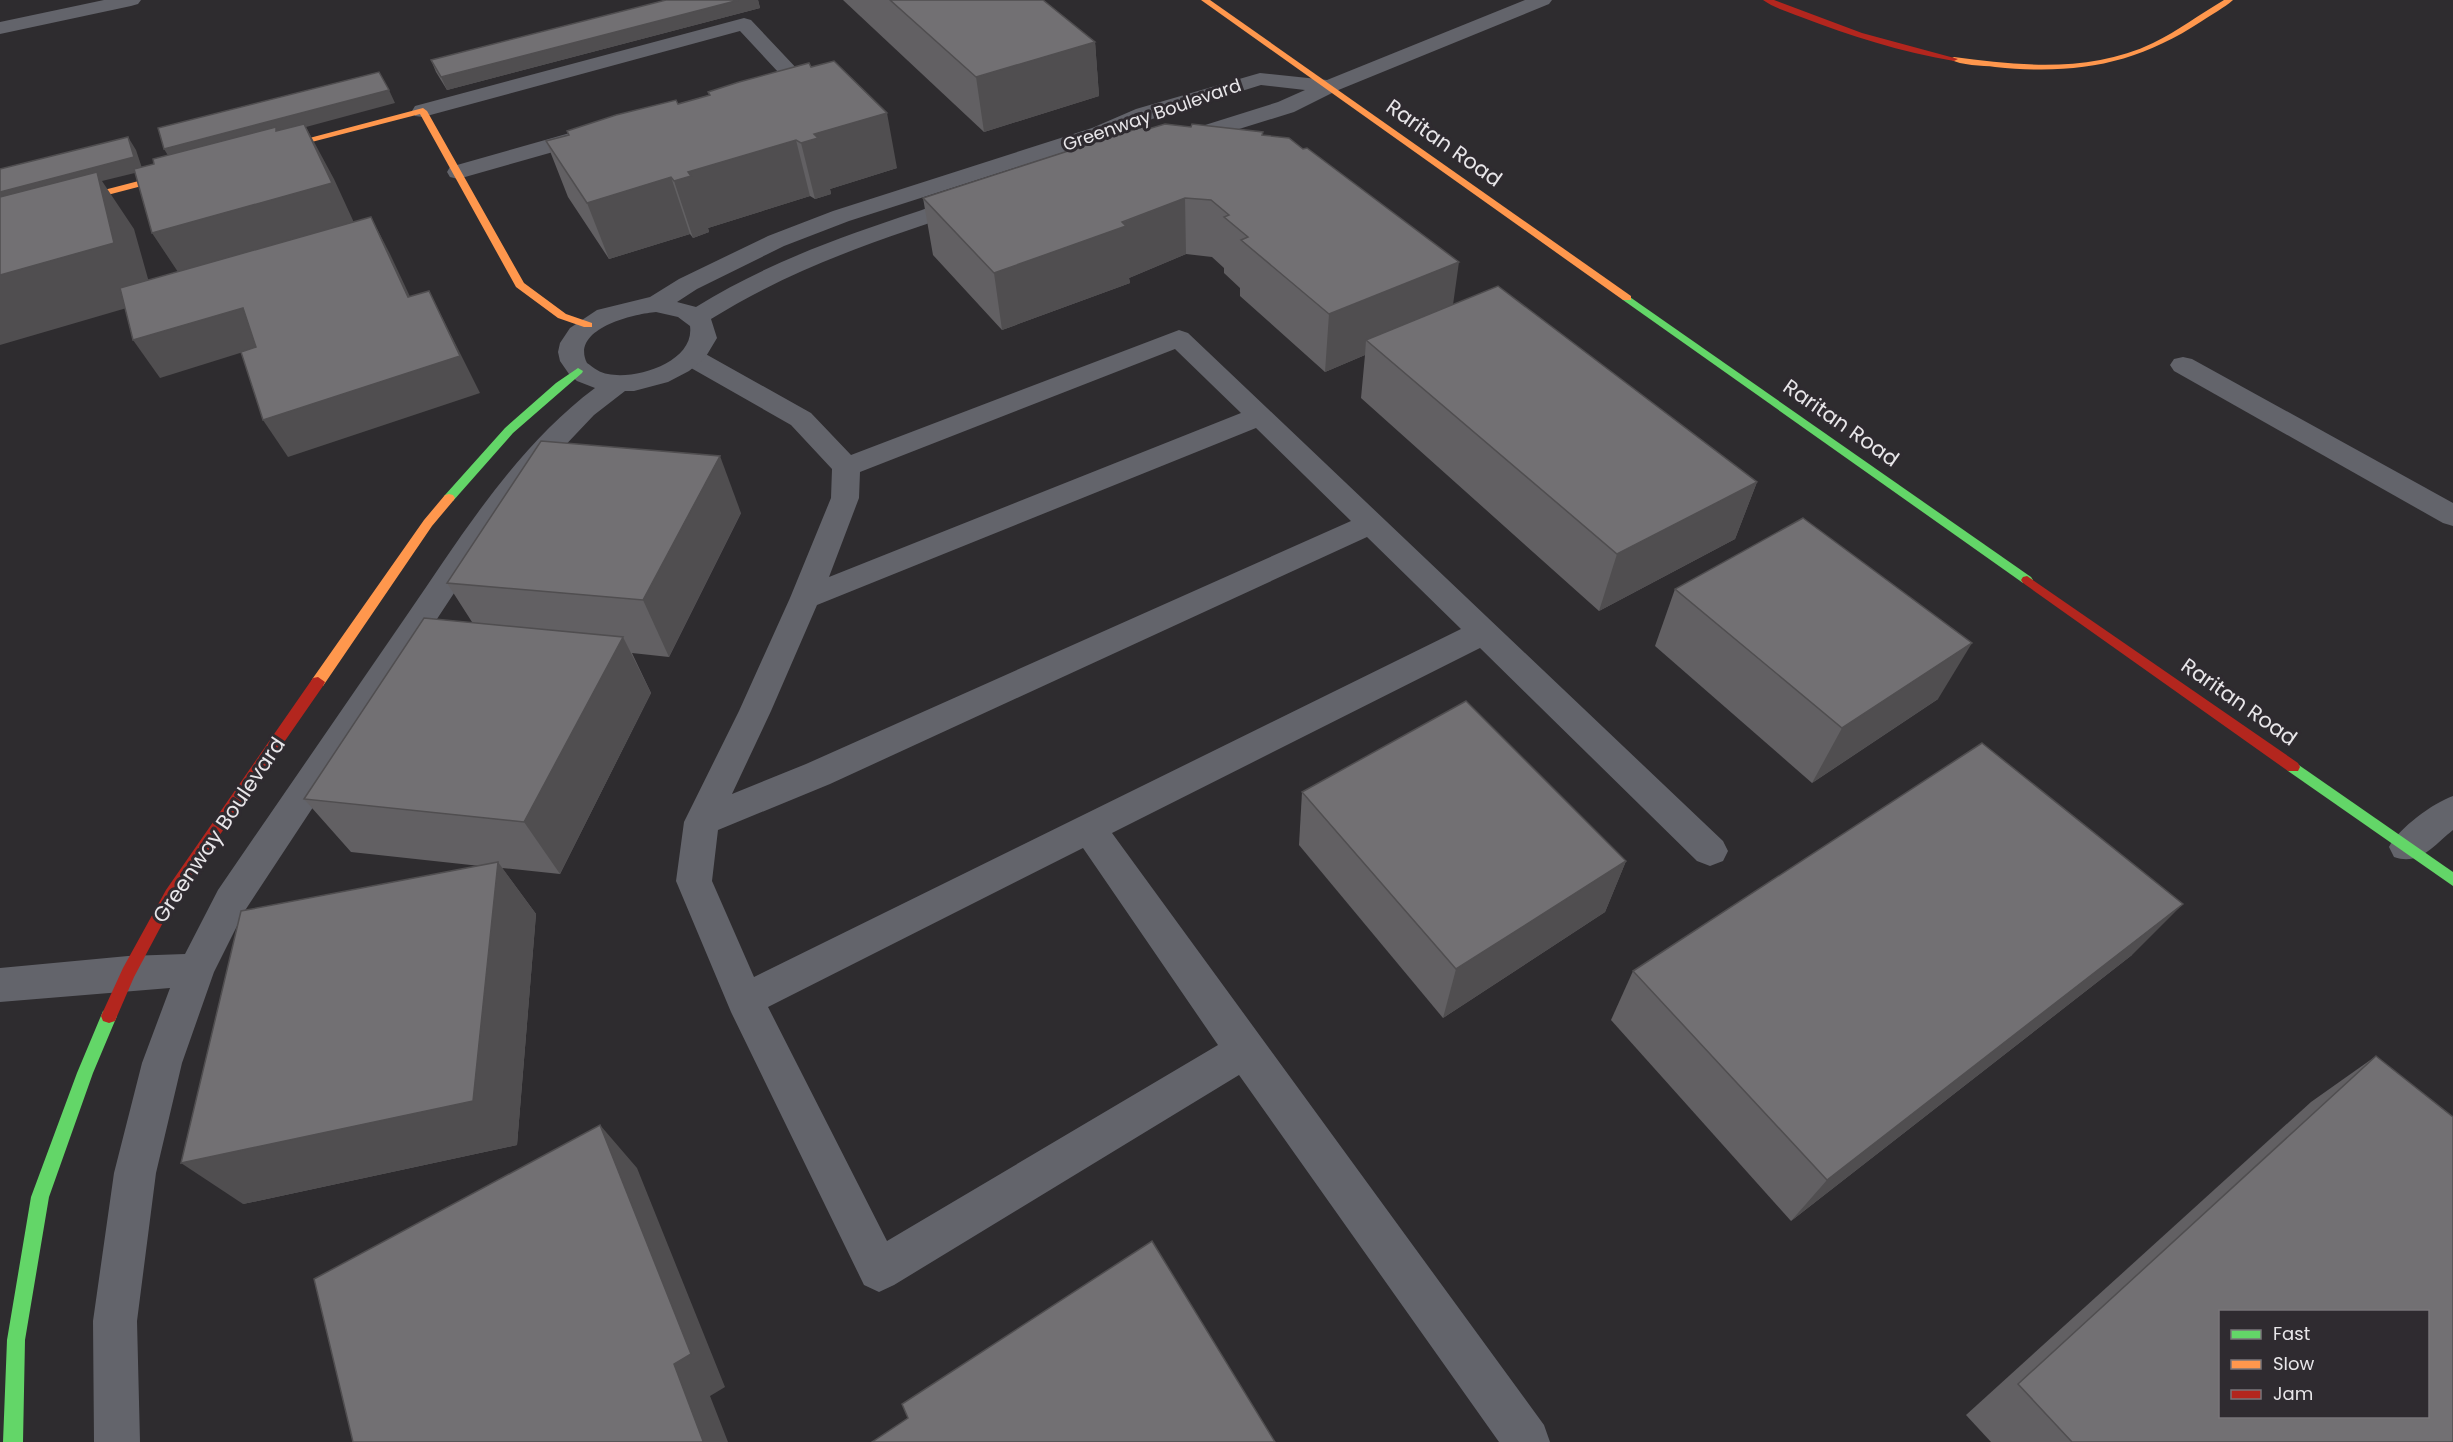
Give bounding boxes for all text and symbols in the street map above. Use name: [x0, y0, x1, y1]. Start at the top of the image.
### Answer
street label: Greenway Boulevard: [1059, 72, 1244, 157]
street label: Raritan Road: [1380, 92, 1508, 193]
street label: Raritan Road: [1777, 372, 1905, 473]
street label: Raritan Road: [2175, 651, 2303, 752]
street label: Greenway Boulevard: [145, 731, 292, 928]
legend: [2219, 1310, 2429, 1418]
text: Fast: [2273, 1321, 2310, 1346]
text: Slow: [2273, 1351, 2315, 1376]
text: Jam: [2273, 1381, 2313, 1406]

